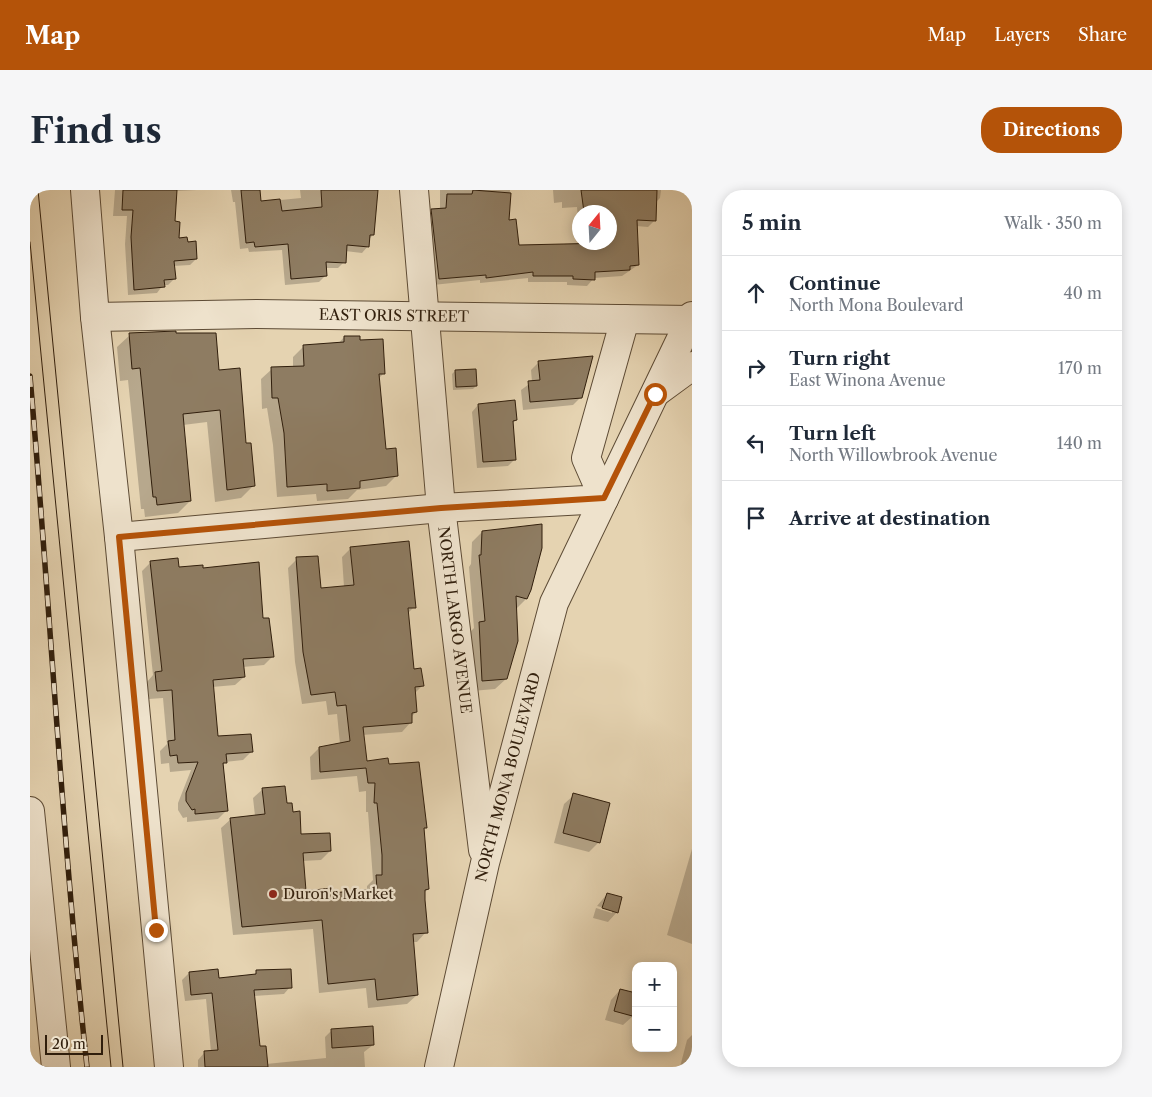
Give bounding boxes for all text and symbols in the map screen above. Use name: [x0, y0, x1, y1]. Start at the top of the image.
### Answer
text: Map: [25, 21, 80, 50]
text: Map: [928, 24, 966, 46]
text: Layers: [994, 24, 1050, 46]
text: Share: [1078, 24, 1127, 46]
button: Directions: [981, 107, 1122, 153]
text: Find us: [30, 109, 162, 152]
north arrow: [572, 205, 617, 250]
text: 5 min: [742, 210, 802, 235]
text: Walk · 350 m: [1004, 213, 1102, 233]
text: Continue: [789, 272, 881, 295]
icon: ahead: [742, 279, 770, 307]
text: 40 m: [1063, 283, 1102, 303]
text: North Mona Boulevard: [789, 295, 964, 315]
street label: EAST ORIS STREET: [319, 305, 470, 326]
text: Turn right: [789, 347, 890, 370]
icon: right: [742, 354, 770, 382]
text: 170 m: [1058, 358, 1102, 378]
text: East Winona Avenue: [789, 370, 946, 390]
route start: [644, 383, 667, 406]
text: Turn left: [789, 422, 876, 445]
icon: left: [742, 429, 770, 457]
text: 140 m: [1057, 433, 1102, 453]
text: North Willowbrook Avenue: [789, 445, 997, 465]
icon: arrive: [742, 504, 770, 532]
text: Arrive at destination: [789, 507, 990, 530]
street label: NORTH LARGO AVENUE: [434, 525, 476, 715]
street label: NORTH MONA BOULEVARD: [471, 670, 544, 884]
place label: Duron's Market: [283, 884, 394, 903]
marker: Duron's Market: [267, 888, 279, 900]
route end: [145, 919, 168, 942]
map controls: [632, 962, 677, 1052]
button: +: [632, 962, 677, 1007]
button: −: [632, 1007, 677, 1052]
scale bar: [45, 1032, 102, 1055]
text: 20 m: [52, 1035, 86, 1053]

